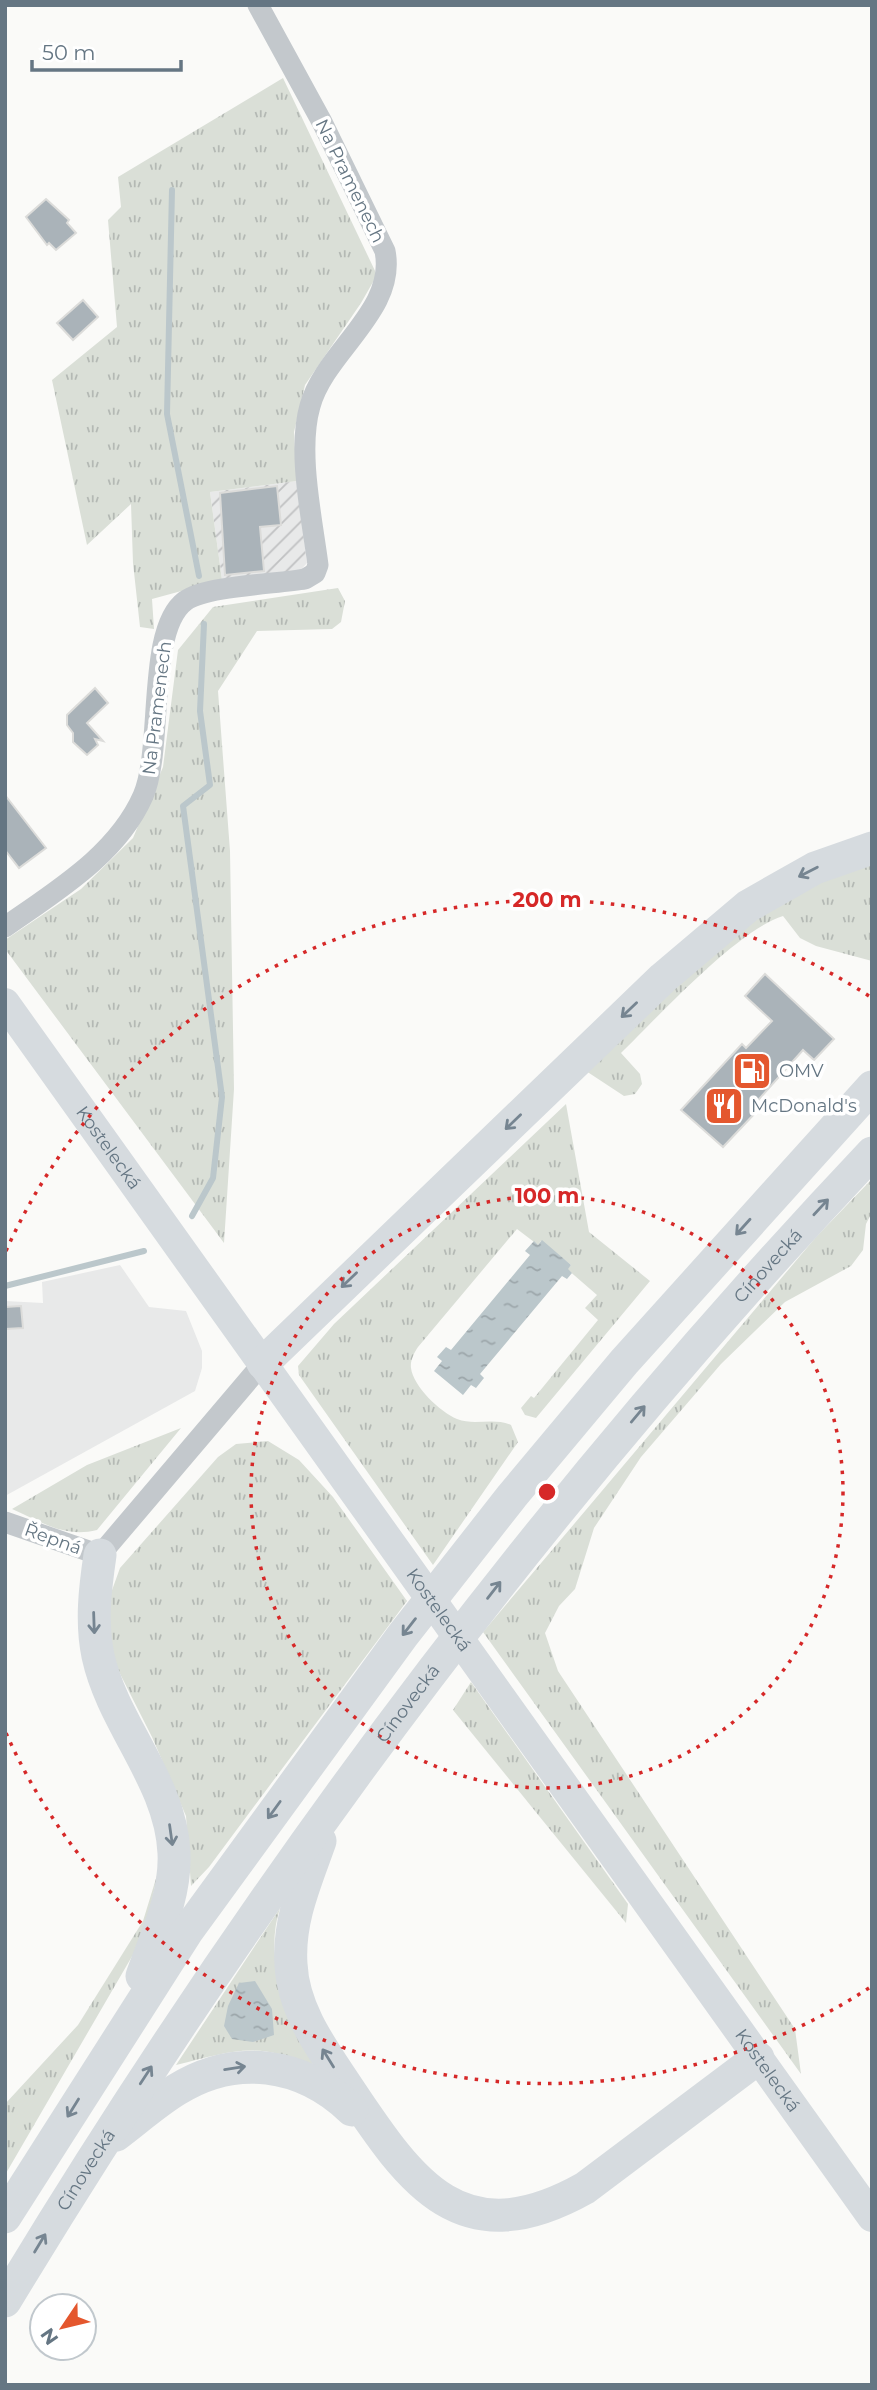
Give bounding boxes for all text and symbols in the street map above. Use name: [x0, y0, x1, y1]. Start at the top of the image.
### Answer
scale bar: [32, 28, 180, 72]
text: 50 m: [42, 40, 96, 65]
street label: Na Pramenech: [311, 116, 389, 246]
street label: Na Pramenech: [138, 640, 176, 776]
one-way arrow: [798, 866, 819, 880]
text: 200 m: [513, 887, 581, 912]
one-way arrow: [621, 1002, 638, 1019]
fuel station icon: OMV: [731, 1050, 773, 1092]
place label: OMV: [779, 1060, 824, 1082]
restaurant icon: McDonald's: [703, 1085, 745, 1127]
place label: McDonald's: [751, 1095, 857, 1117]
street label: Kostelecká: [71, 1102, 146, 1194]
one-way arrow: [504, 1114, 521, 1131]
text: 100 m: [515, 1183, 579, 1208]
one-way arrow: [813, 1198, 830, 1215]
one-way arrow: [734, 1218, 751, 1235]
street label: Cínovecká: [729, 1224, 807, 1307]
one-way arrow: [341, 1271, 358, 1288]
one-way arrow: [630, 1405, 646, 1423]
centre of rings: [535, 1480, 559, 1504]
street label: Řepná: [22, 1519, 84, 1559]
street label: Kostelecká: [401, 1564, 476, 1656]
one-way arrow: [487, 1581, 502, 1600]
one-way arrow: [88, 1611, 101, 1634]
one-way arrow: [402, 1618, 417, 1636]
street label: Cínovecká: [371, 1660, 445, 1747]
one-way arrow: [267, 1800, 281, 1819]
one-way arrow: [165, 1823, 178, 1846]
street label: Kostelecká: [730, 2025, 805, 2117]
one-way arrow: [321, 2048, 335, 2068]
one-way arrow: [223, 2061, 246, 2074]
one-way arrow: [139, 2066, 153, 2085]
one-way arrow: [66, 2097, 80, 2117]
street label: Cínovecká: [52, 2125, 120, 2215]
one-way arrow: [34, 2233, 48, 2253]
north arrow: [28, 2292, 98, 2362]
text: N: [36, 2324, 63, 2349]

